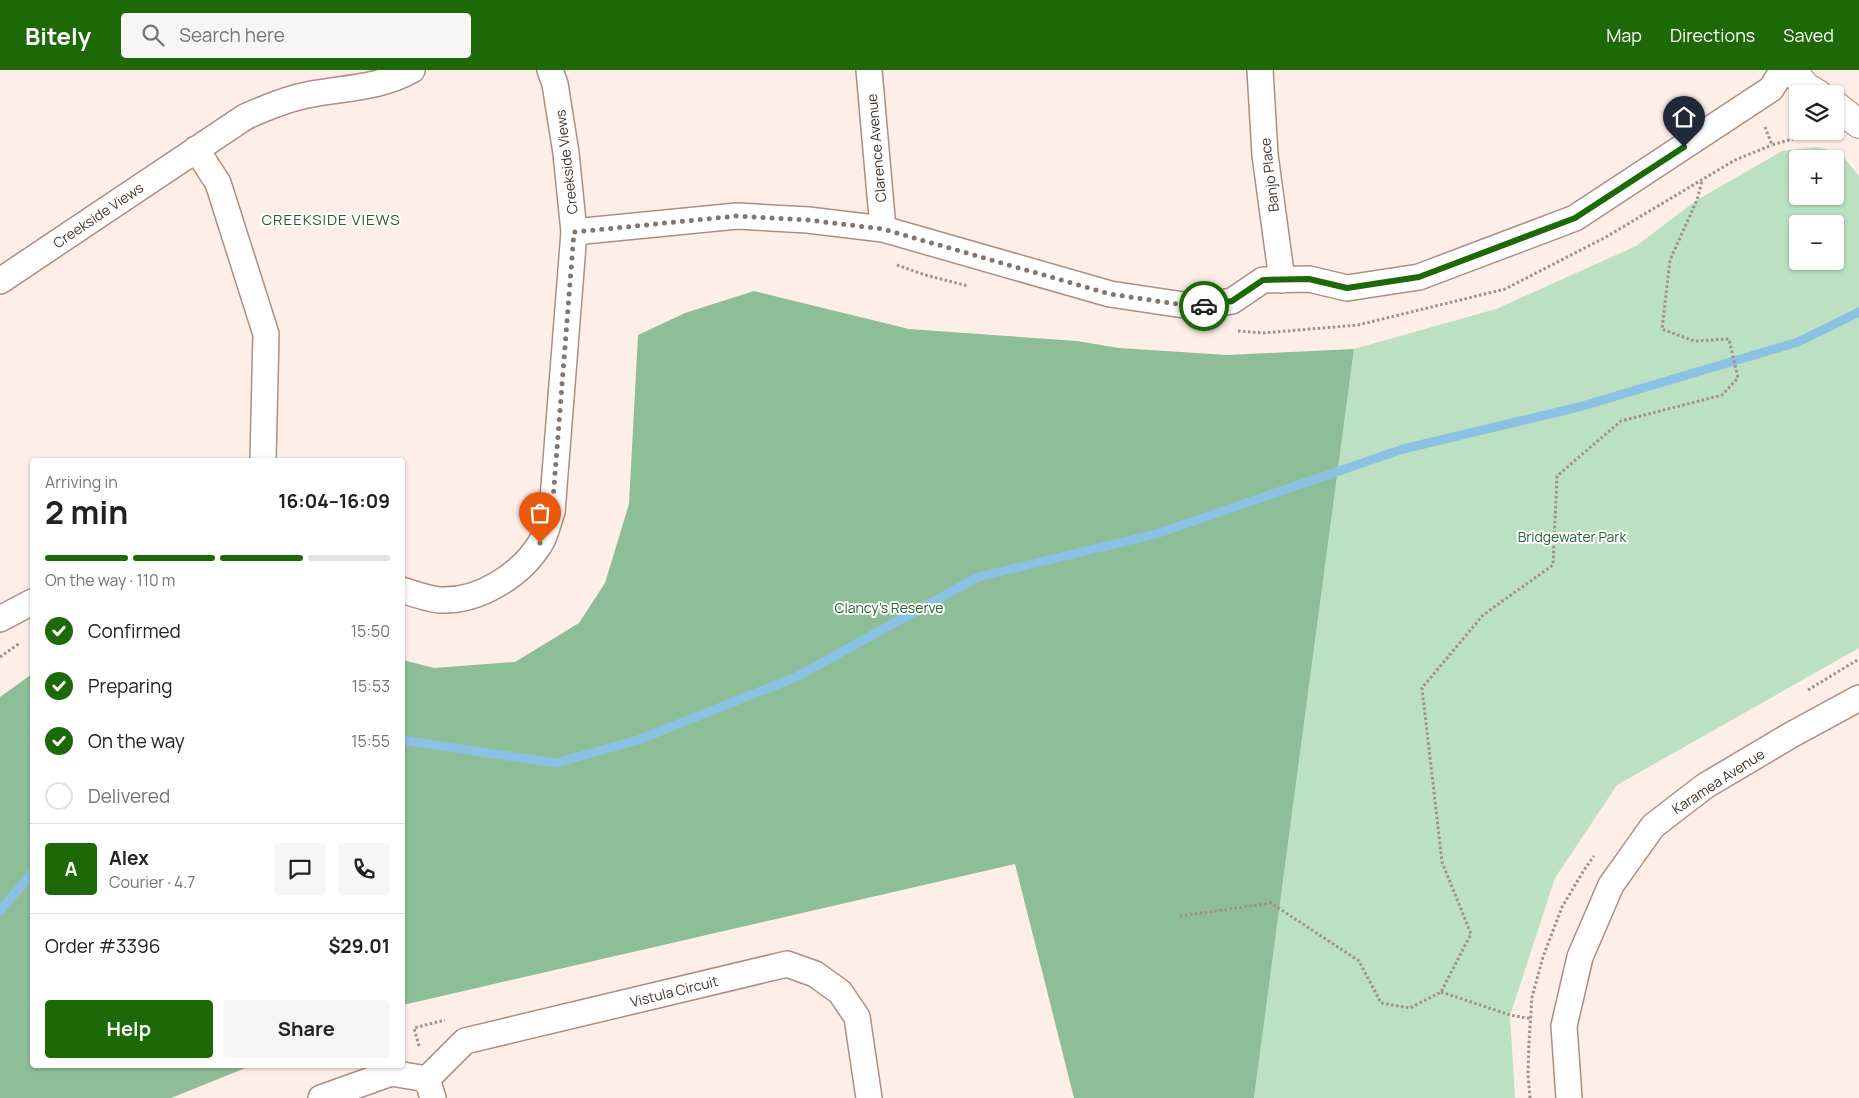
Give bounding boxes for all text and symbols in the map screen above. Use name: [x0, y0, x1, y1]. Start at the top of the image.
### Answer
search box: [121, 13, 471, 58]
text: Bitely: [25, 19, 91, 52]
icon: search: [139, 21, 167, 49]
text: Search here: [179, 22, 285, 48]
text: Map: [1606, 23, 1642, 47]
text: Directions: [1670, 23, 1755, 47]
text: Saved: [1783, 23, 1834, 47]
map controls: [1789, 85, 1844, 270]
button: layers: [1789, 85, 1844, 140]
street label: Clarence Avenue: [862, 93, 890, 203]
pin: [1663, 96, 1705, 147]
icon: home: [1670, 103, 1698, 131]
street label: Creekside Views: [550, 109, 582, 215]
street label: Banjo Place: [1255, 137, 1283, 213]
button: +: [1789, 150, 1844, 205]
street label: Creekside Views: [49, 178, 147, 252]
district label: CREEKSIDE VIEWS: [261, 209, 401, 230]
button: −: [1789, 215, 1844, 270]
courier: [1179, 281, 1229, 331]
icon: car: [1190, 292, 1218, 320]
text: Arriving in: [45, 471, 118, 493]
text: 16:04–16:09: [278, 488, 390, 514]
text: 2 min: [45, 490, 128, 534]
pin: [519, 492, 561, 543]
icon: bag: [526, 499, 554, 527]
park label: Bridgewater Park: [1518, 527, 1627, 546]
text: On the way · 110 m: [45, 569, 175, 591]
park label: Clancy's Reserve: [835, 598, 943, 617]
icon: check: [45, 617, 73, 645]
text: Confirmed: [88, 618, 181, 644]
text: 15:50: [351, 620, 390, 642]
icon: check: [45, 672, 73, 700]
text: Preparing: [88, 673, 173, 699]
text: 15:53: [352, 675, 390, 697]
icon: check: [45, 727, 73, 755]
text: On the way: [88, 728, 185, 754]
text: 15:55: [351, 730, 390, 752]
street label: Karamea Avenue: [1668, 744, 1768, 818]
text: Delivered: [88, 783, 170, 809]
button: chat: [274, 843, 326, 895]
button: phone: [338, 843, 390, 895]
text: Alex: [109, 845, 149, 871]
text: A: [65, 856, 77, 882]
text: Courier · 4.7: [109, 871, 195, 893]
text: Order #3396: [45, 933, 161, 959]
text: $29.01: [328, 933, 390, 959]
street label: Vistula Circuit: [628, 971, 720, 1011]
button: Help: [45, 1000, 213, 1058]
button: Share: [223, 1000, 390, 1058]

